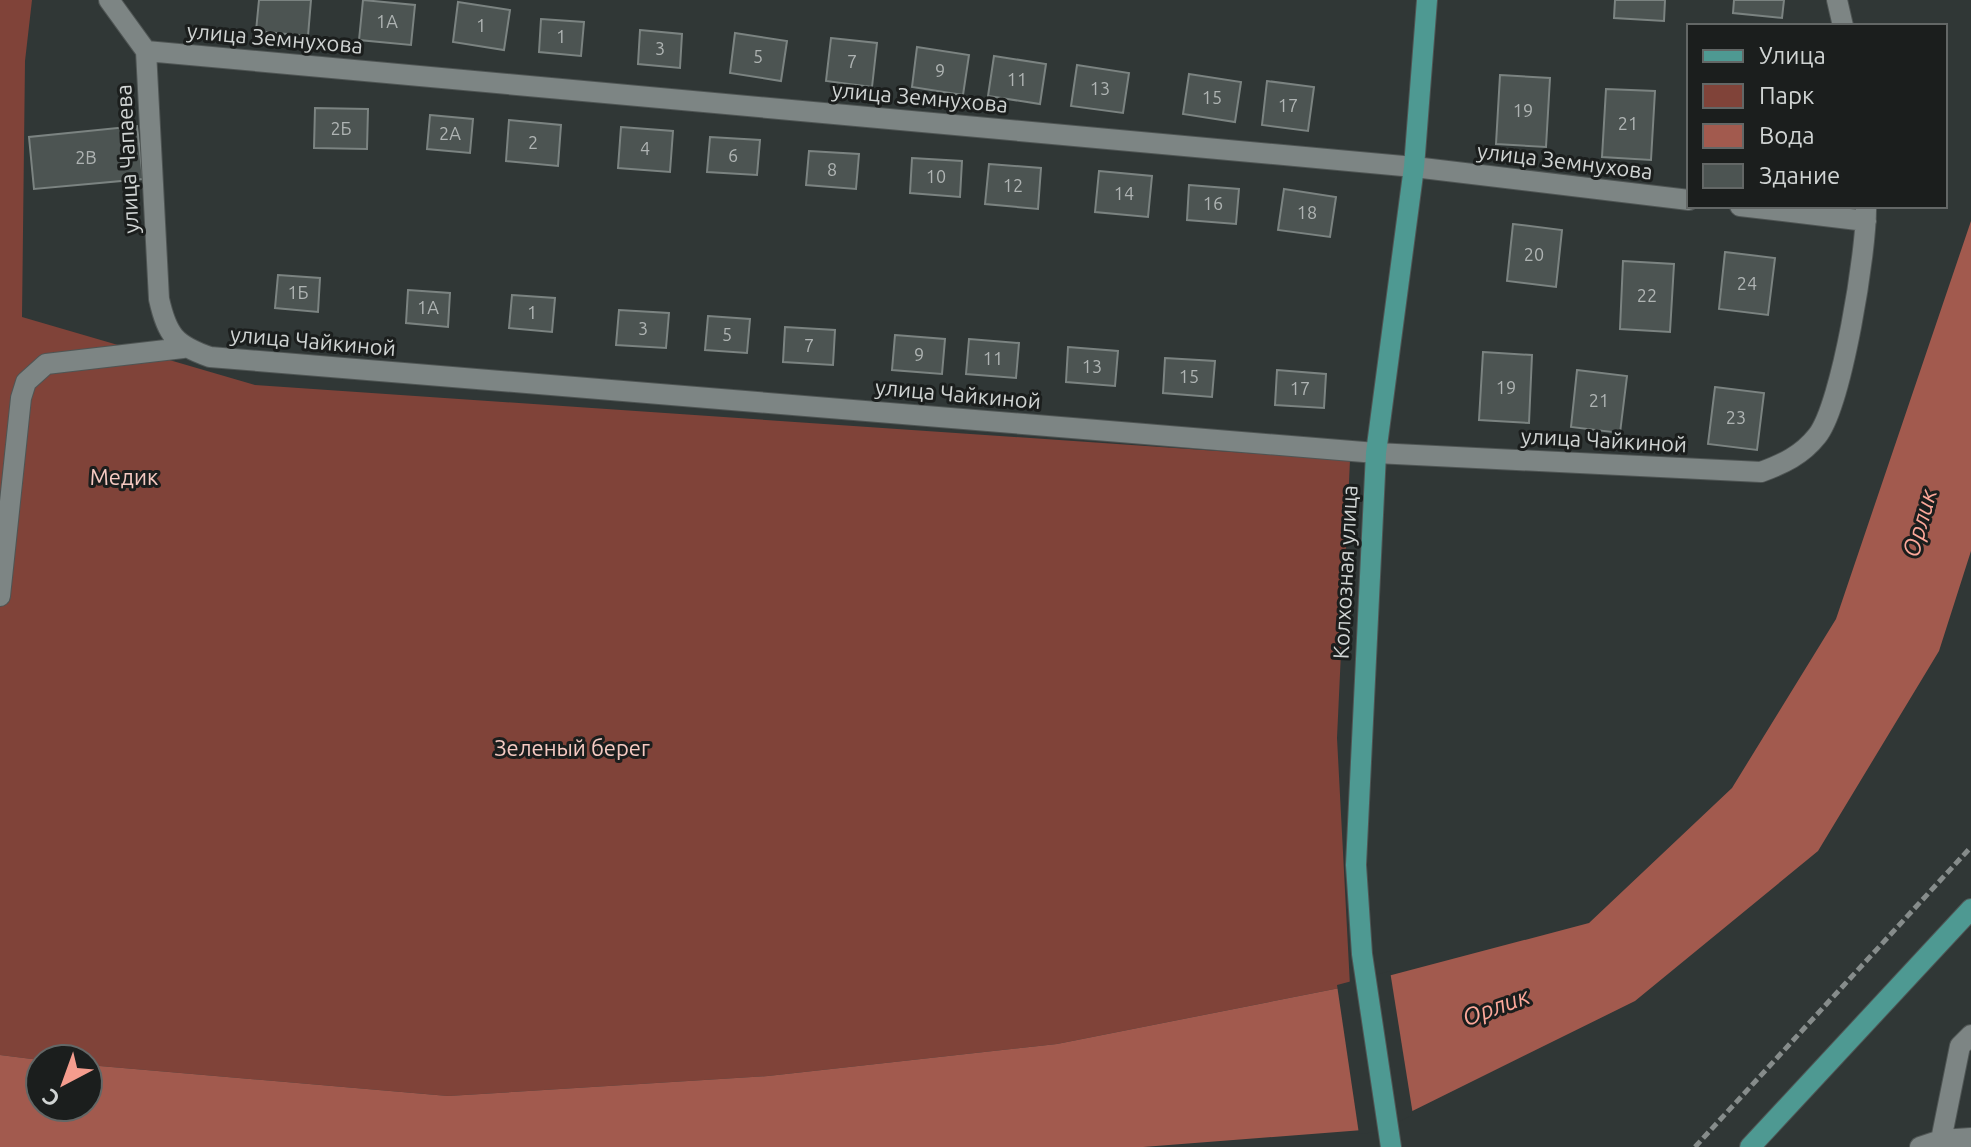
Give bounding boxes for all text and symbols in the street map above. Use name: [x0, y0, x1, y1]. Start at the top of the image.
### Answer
house number: 1А: [376, 11, 398, 31]
house number: 1: [476, 15, 486, 35]
street label: улица Земнухова: [186, 17, 364, 58]
legend: [1687, 24, 1947, 208]
house number: 1: [556, 26, 566, 46]
house number: 3: [655, 38, 665, 58]
text: Улица: [1759, 42, 1826, 69]
house number: 5: [753, 46, 763, 66]
house number: 7: [847, 51, 857, 71]
house number: 9: [935, 60, 945, 80]
house number: 11: [1007, 69, 1027, 89]
street label: улица Земнухова: [831, 76, 1009, 117]
house number: 13: [1090, 78, 1110, 98]
text: Парк: [1759, 82, 1814, 109]
street label: улица Чапаева: [110, 84, 143, 234]
house number: 15: [1202, 87, 1222, 107]
house number: 17: [1278, 95, 1298, 115]
house number: 19: [1513, 100, 1533, 120]
house number: 21: [1618, 113, 1638, 133]
house number: 2Б: [330, 118, 352, 138]
text: Вода: [1759, 122, 1815, 149]
house number: 2А: [439, 123, 461, 143]
house number: 2: [528, 132, 538, 152]
street label: улица Земнухова: [1476, 137, 1654, 184]
house number: 4: [640, 138, 650, 158]
house number: 6: [728, 145, 738, 165]
house number: 2В: [75, 147, 97, 167]
house number: 8: [827, 159, 837, 179]
text: Здание: [1759, 162, 1840, 189]
house number: 10: [926, 166, 946, 186]
house number: 12: [1003, 175, 1023, 195]
house number: 14: [1114, 183, 1134, 203]
house number: 16: [1203, 193, 1223, 213]
house number: 18: [1297, 202, 1317, 222]
house number: 20: [1524, 244, 1544, 264]
house number: 24: [1737, 273, 1757, 293]
house number: 1Б: [287, 282, 309, 302]
house number: 22: [1637, 285, 1657, 305]
house number: 1А: [417, 297, 439, 317]
house number: 1: [527, 302, 537, 322]
house number: 3: [638, 318, 648, 338]
street label: улица Чайкиной: [229, 321, 397, 360]
house number: 5: [722, 324, 732, 344]
house number: 7: [804, 335, 814, 355]
house number: 9: [914, 344, 924, 364]
house number: 11: [983, 348, 1003, 368]
house number: 13: [1082, 356, 1102, 376]
house number: 15: [1179, 366, 1199, 386]
street label: улица Чайкиной: [874, 374, 1042, 413]
house number: 19: [1496, 377, 1516, 397]
house number: 17: [1290, 378, 1310, 398]
house number: 21: [1589, 390, 1609, 410]
house number: 23: [1726, 407, 1746, 427]
street label: улица Чайкиной: [1520, 423, 1688, 456]
park label: Медик: [90, 464, 158, 489]
street label: Колхозная улица: [1327, 484, 1362, 660]
water label: Орлик: [1897, 485, 1942, 560]
park label: Зеленый берег: [494, 735, 650, 760]
water label: Орлик: [1459, 982, 1534, 1031]
north arrow: [24, 1043, 104, 1123]
text: С: [37, 1084, 64, 1113]

